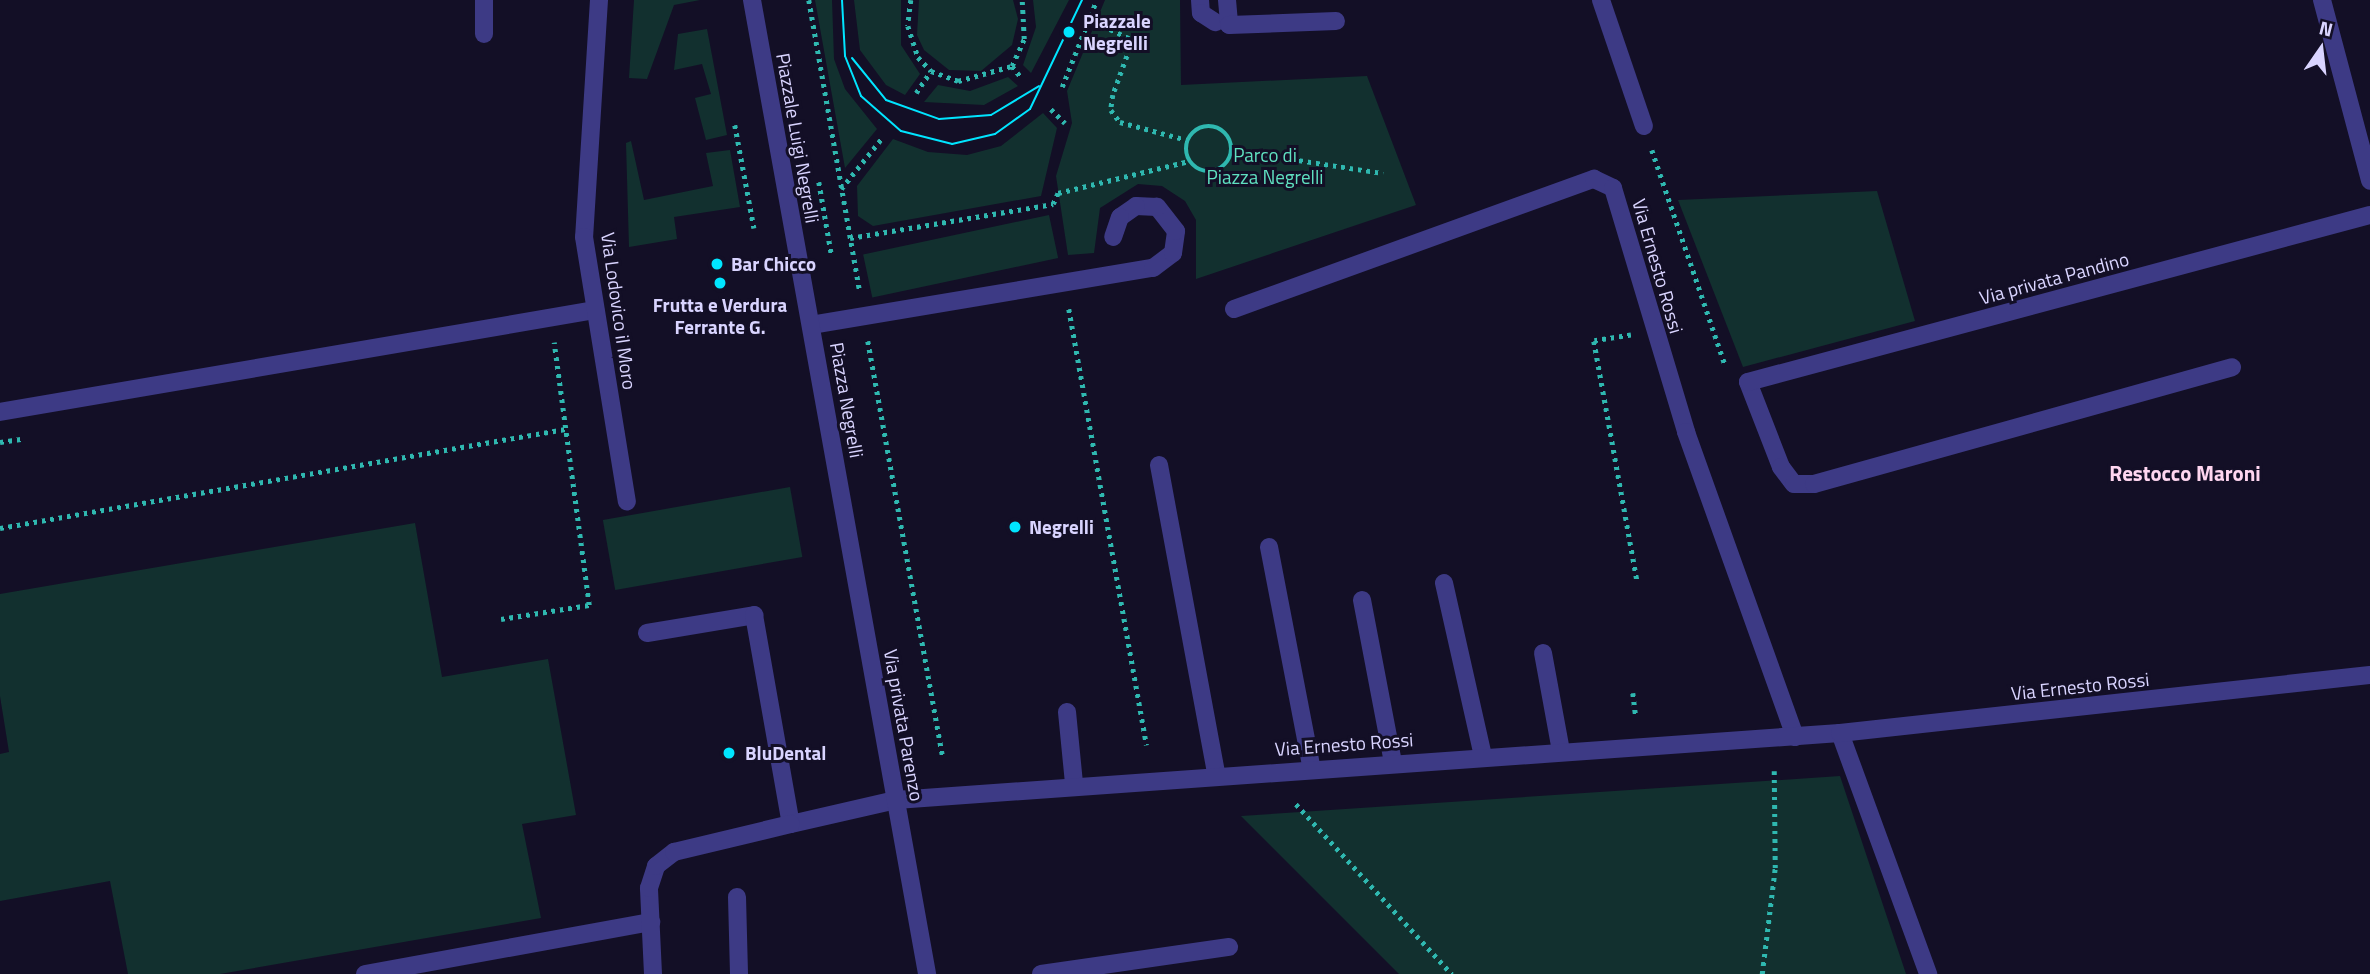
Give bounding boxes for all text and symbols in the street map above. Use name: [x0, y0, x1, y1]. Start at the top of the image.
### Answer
place label: Piazzale Negrelli: [1083, 10, 1151, 54]
text: N: [2316, 12, 2336, 44]
north arrow: [2286, 14, 2356, 84]
marker: Piazzale Negrelli: [1061, 24, 1077, 40]
street label: Piazzale Luigi Negrelli: [772, 51, 824, 225]
park label: Parco di Piazza Negrelli: [1207, 144, 1323, 188]
street label: Via Ernesto Rossi: [1628, 196, 1688, 336]
street label: Via Lodovico il Moro: [597, 231, 641, 391]
street label: Via privata Pandino: [1977, 247, 2131, 309]
place label: Bar Chicco: [731, 253, 816, 275]
marker: Bar Chicco: [709, 256, 725, 272]
marker: Frutta e Verdura Ferrante G.: [712, 275, 728, 291]
place label: Frutta e Verdura Ferrante G.: [653, 294, 787, 338]
street label: Piazza Negrelli: [826, 340, 868, 460]
district label: Restocco Maroni: [2109, 460, 2261, 486]
place label: Negrelli: [1029, 516, 1094, 538]
marker: Negrelli: [1007, 519, 1023, 535]
street label: Via privata Parenzo: [879, 647, 929, 803]
street label: Via Ernesto Rossi: [2010, 667, 2150, 705]
street label: Via Ernesto Rossi: [1274, 728, 1414, 760]
place label: BluDental: [745, 742, 826, 764]
marker: BluDental: [719, 743, 739, 763]

